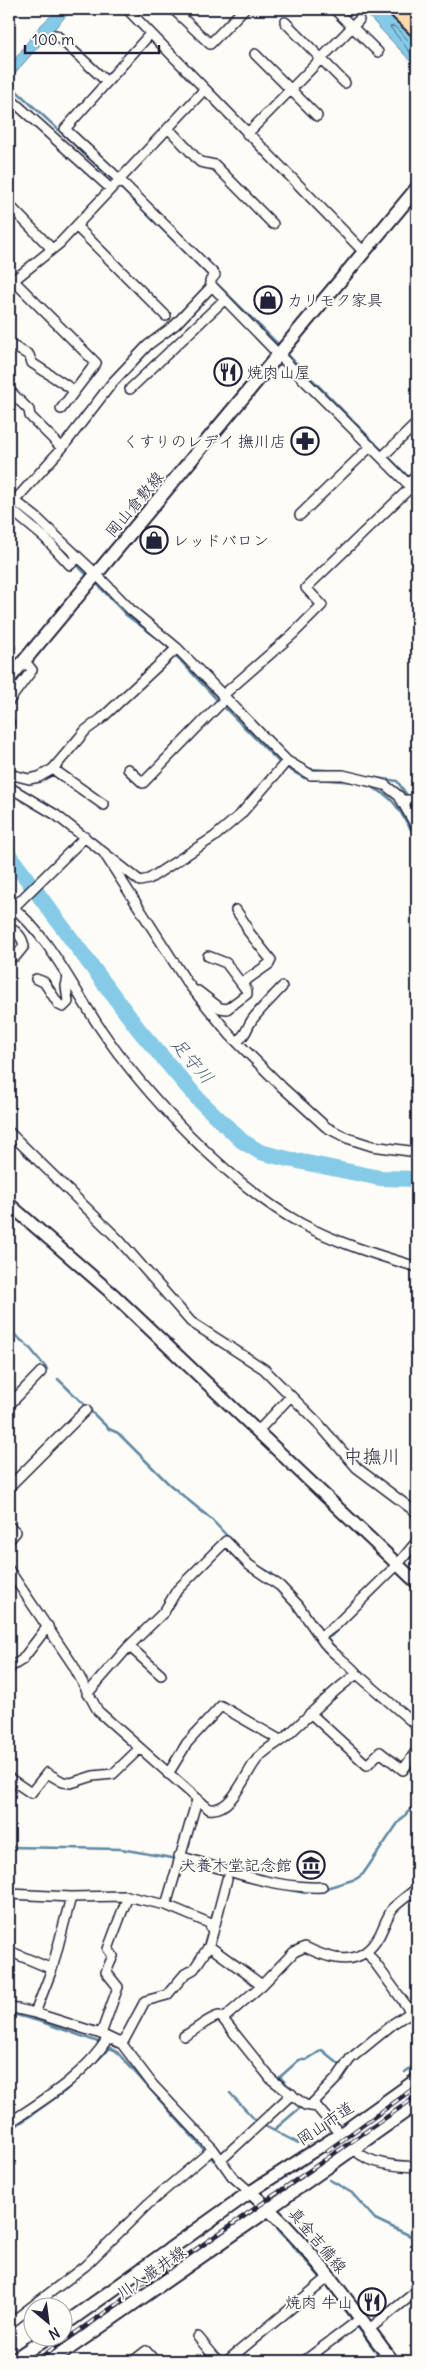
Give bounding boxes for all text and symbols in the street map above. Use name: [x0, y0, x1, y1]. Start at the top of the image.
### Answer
scale bar: [25, 22, 159, 54]
text: 100 m: [32, 30, 74, 49]
shop icon: カリモク家具: [253, 285, 283, 315]
place label: カリモク家具: [287, 290, 383, 310]
restaurant icon: 焼肉山屋: [213, 357, 243, 387]
place label: 焼肉山屋: [247, 362, 311, 382]
pharmacy icon: くすりのレデイ 撫川店: [290, 426, 320, 456]
place label: くすりのレデイ 撫川店: [123, 431, 286, 451]
street label: 岡山倉敷線: [101, 467, 167, 541]
shop icon: レッドバロン: [139, 525, 169, 555]
place label: レッドバロン: [173, 530, 269, 550]
water label: 足守川: [166, 1033, 219, 1089]
district label: 中撫川: [343, 1444, 401, 1468]
museum icon: 犬養木堂記念館: [296, 1850, 326, 1880]
place label: 犬養木堂記念館: [180, 1855, 292, 1875]
street label: 岡山市道: [293, 2097, 357, 2149]
street label: 真金吉備線: [285, 2203, 351, 2277]
street label: 川入巌井線: [112, 2241, 190, 2303]
restaurant icon: 焼肉 牛山: [357, 2287, 387, 2317]
place label: 焼肉 牛山: [285, 2292, 353, 2312]
north arrow: [22, 2298, 72, 2348]
text: N: [46, 2323, 63, 2344]

